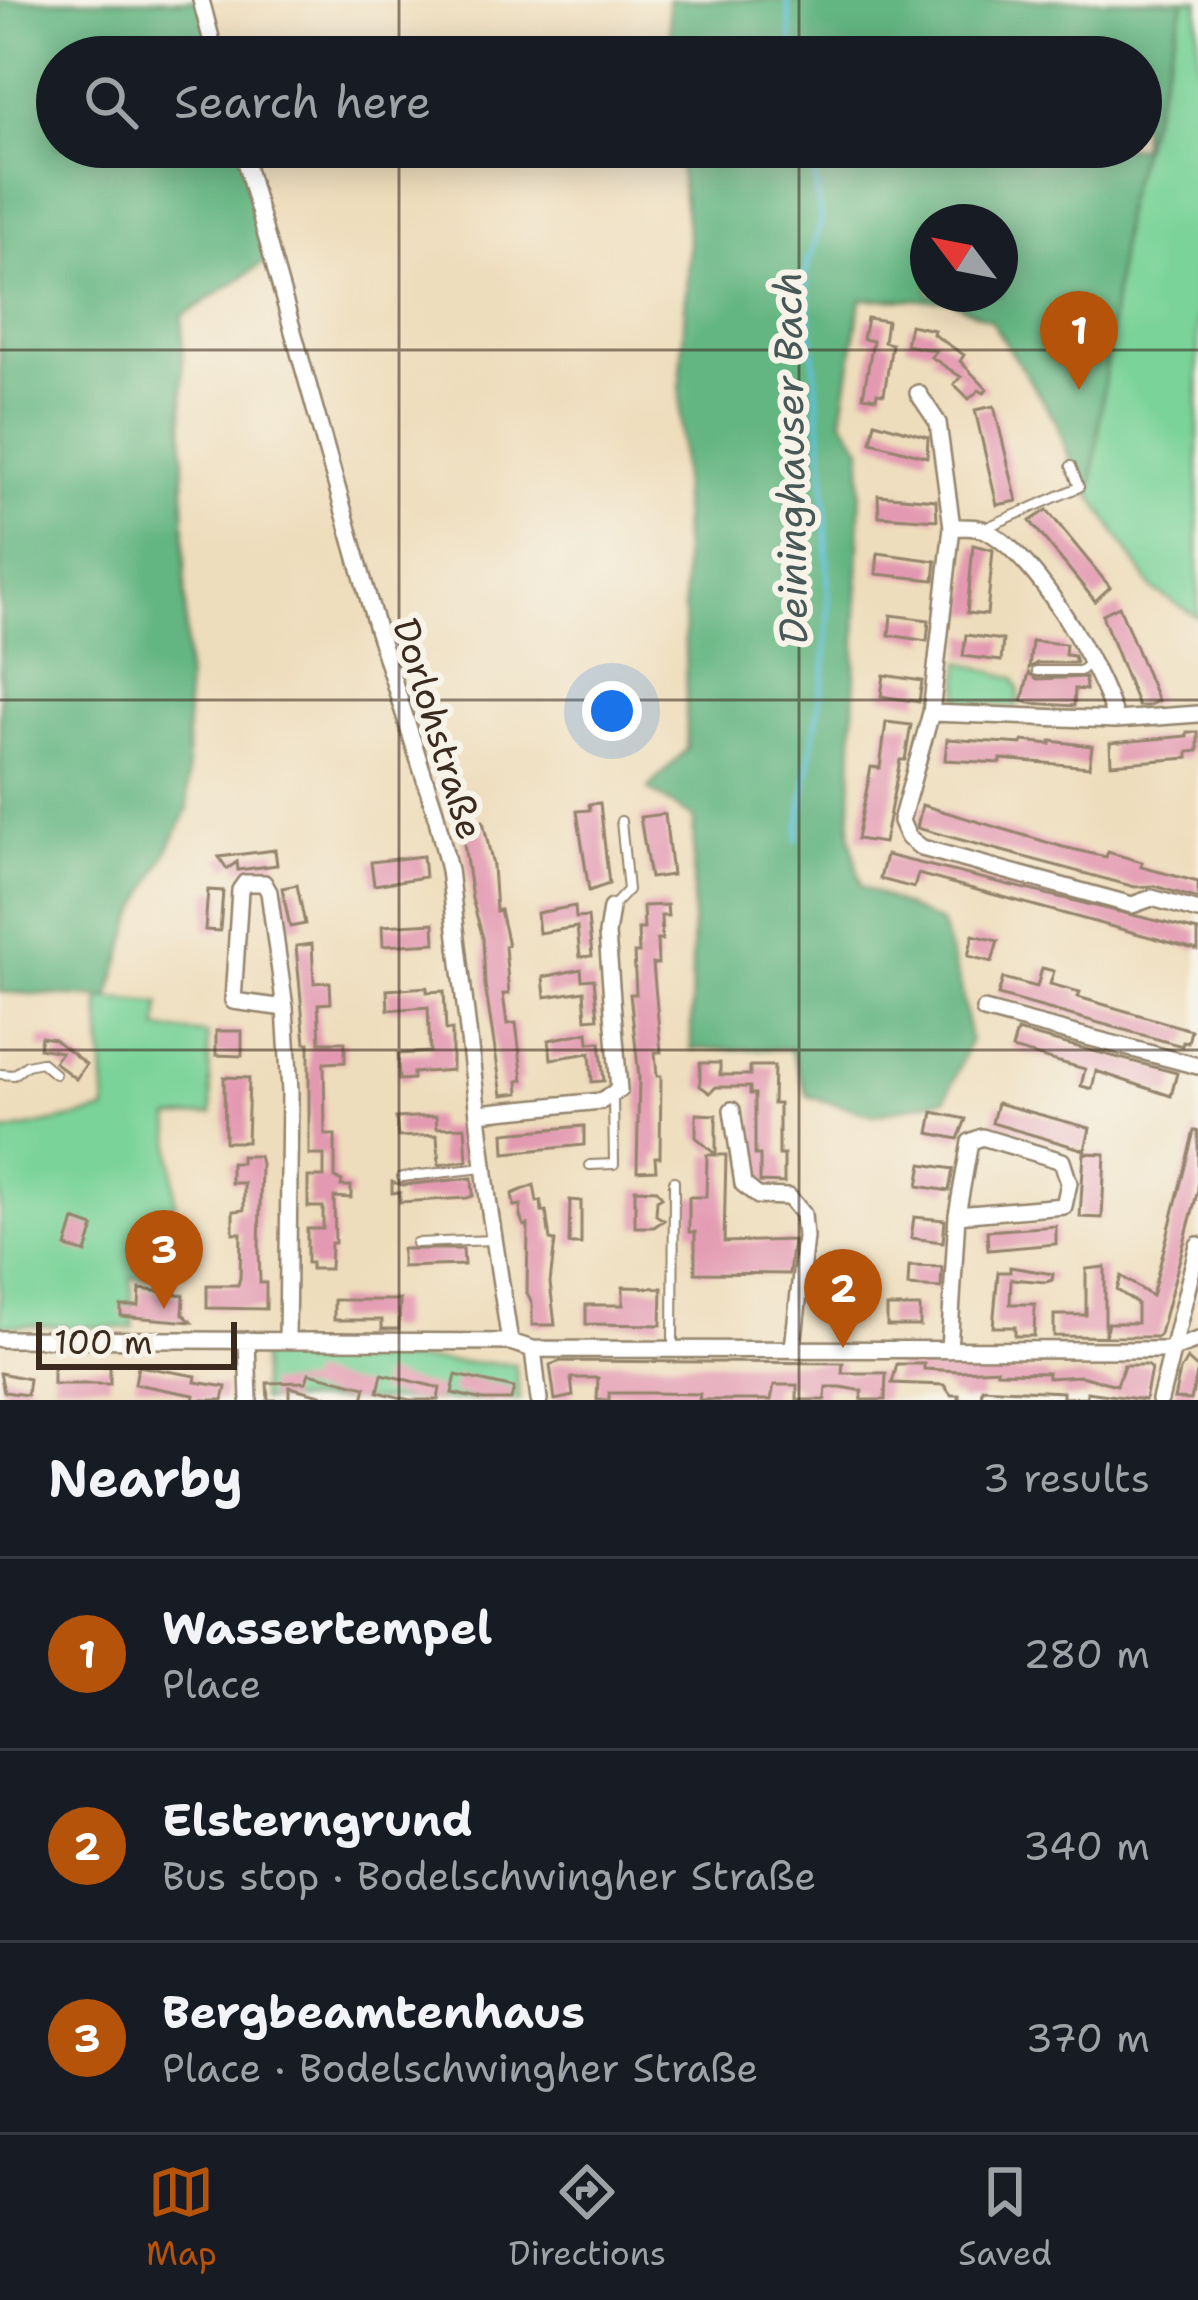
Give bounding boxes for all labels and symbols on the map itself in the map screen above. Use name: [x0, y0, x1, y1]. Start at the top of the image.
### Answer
north arrow: [910, 204, 1018, 312]
water label: Deininghauser Bach: [761, 271, 819, 645]
pin: 1: [1040, 291, 1118, 390]
street label: Dorlohstraße: [381, 613, 495, 845]
your location: [582, 681, 642, 741]
pin: 3: [125, 1210, 203, 1309]
pin: 2: [804, 1249, 882, 1348]
scale bar: [36, 1316, 237, 1369]

